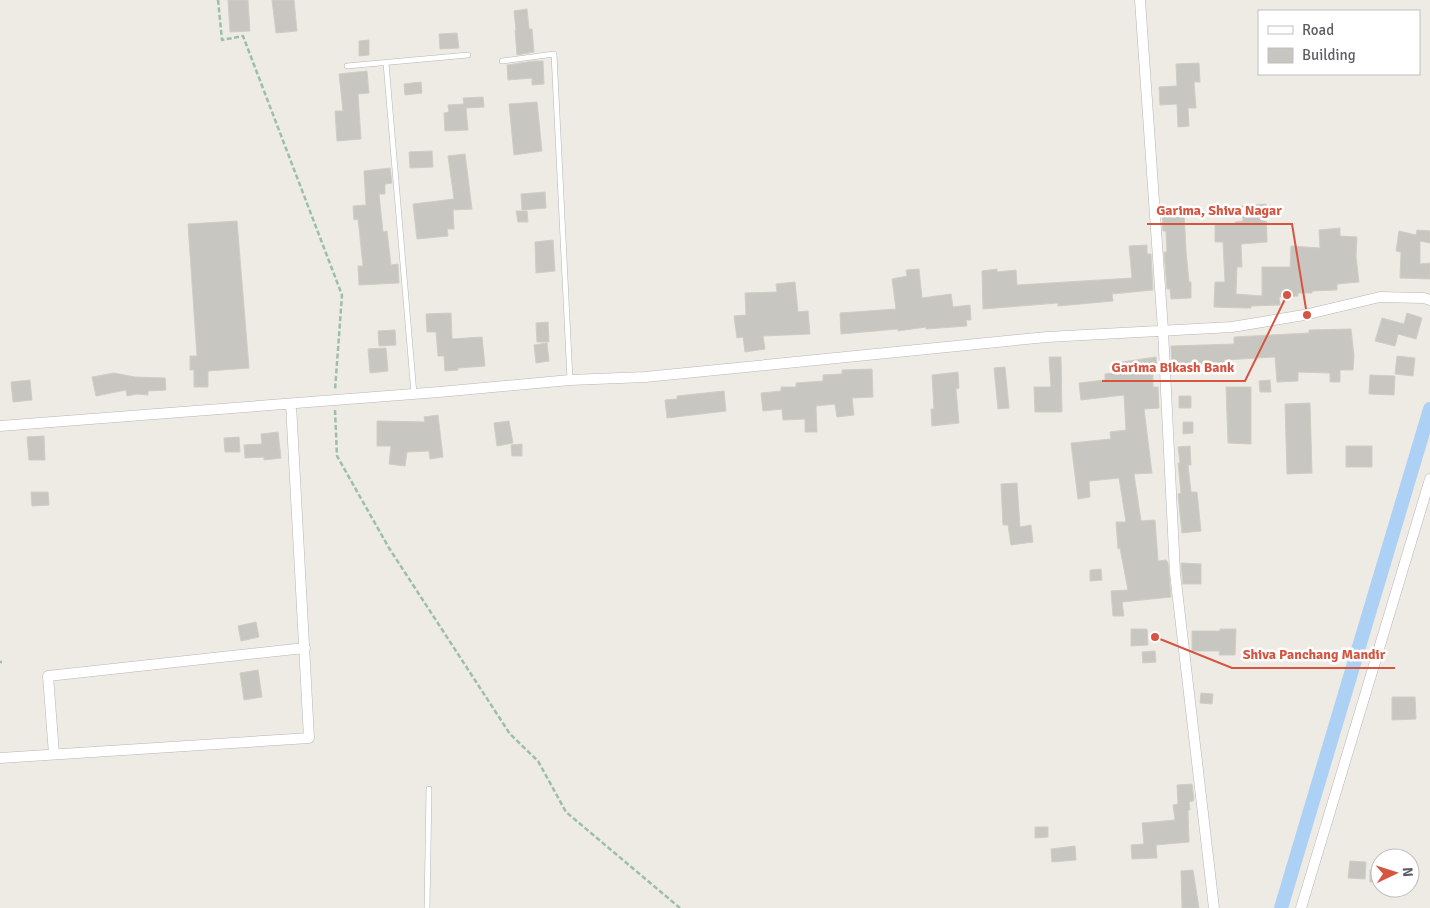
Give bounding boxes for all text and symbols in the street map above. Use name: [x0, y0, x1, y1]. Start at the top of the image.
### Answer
legend: [1258, 10, 1420, 75]
text: Road: [1302, 21, 1334, 39]
text: Building: [1302, 46, 1356, 64]
callout: Garima, Shiva Nagar: [1147, 195, 1292, 224]
text: Garima, Shiva Nagar: [1156, 202, 1282, 219]
callout: Garima Bikash Bank: [1102, 352, 1245, 381]
text: Garima Bikash Bank: [1112, 359, 1235, 376]
callout: Shiva Panchang Mandir: [1232, 639, 1395, 668]
text: Shiva Panchang Mandir: [1243, 646, 1386, 663]
north arrow: [1370, 848, 1420, 898]
text: N: [1399, 867, 1416, 878]

